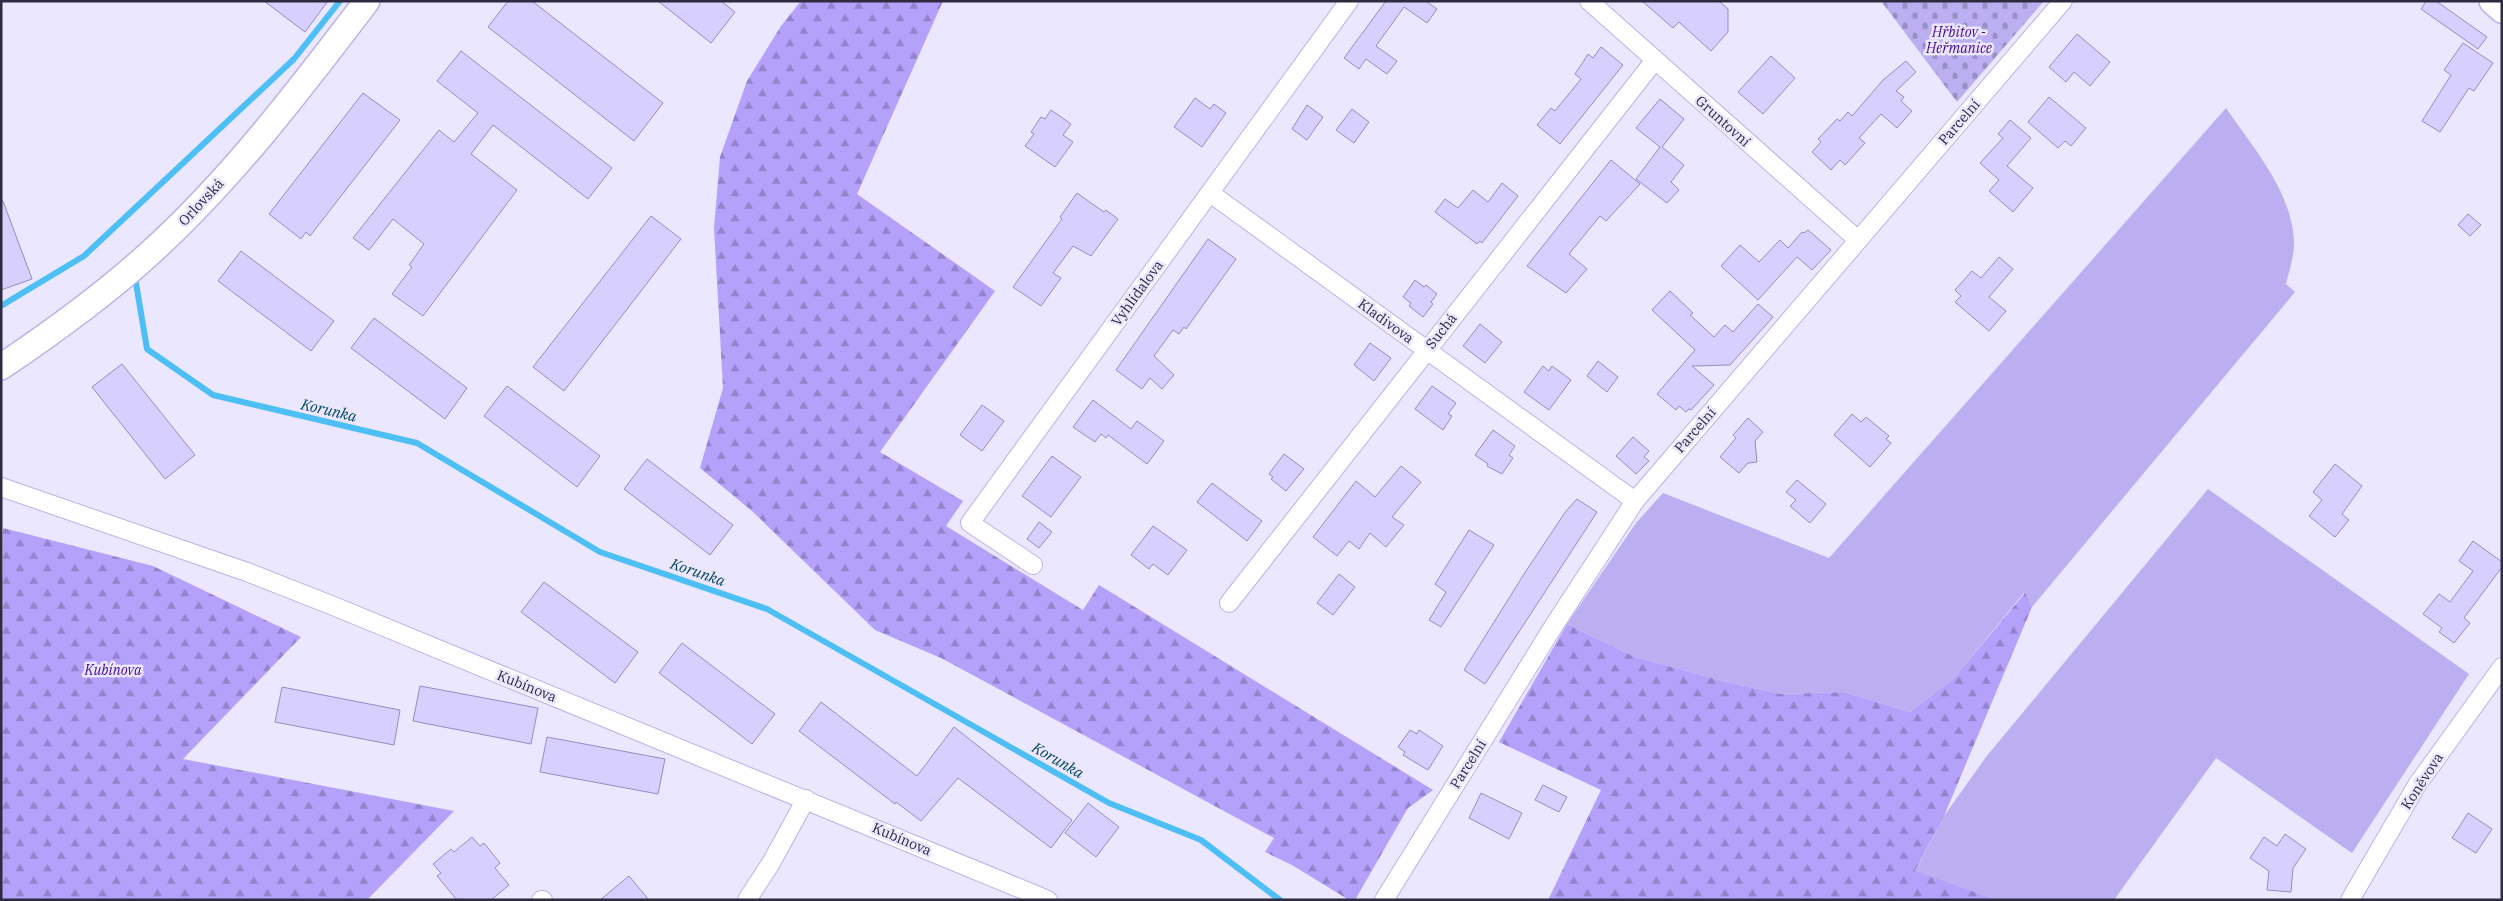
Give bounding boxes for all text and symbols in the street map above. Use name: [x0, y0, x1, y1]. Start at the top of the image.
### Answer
park label: Hřbitov - Heřmanice: [1925, 23, 1993, 57]
street label: Gruntovní: [1692, 92, 1754, 150]
street label: Parcelní: [1934, 96, 1984, 148]
street label: Orlovská: [175, 174, 228, 229]
street label: Vyhlídalova: [1107, 256, 1167, 329]
street label: Kladivova: [1355, 295, 1418, 348]
street label: Suchá: [1421, 309, 1461, 353]
water label: Korunka: [298, 394, 359, 426]
street label: Parcelní: [1670, 404, 1720, 456]
water label: Korunka: [667, 553, 729, 590]
park label: Kubínova: [83, 661, 142, 679]
street label: Kubínova: [495, 666, 560, 706]
street label: Parcelní: [1446, 736, 1490, 792]
water label: Korunka: [1028, 737, 1088, 783]
street label: Koněvova: [2397, 749, 2447, 813]
street label: Kubínova: [870, 818, 935, 860]

